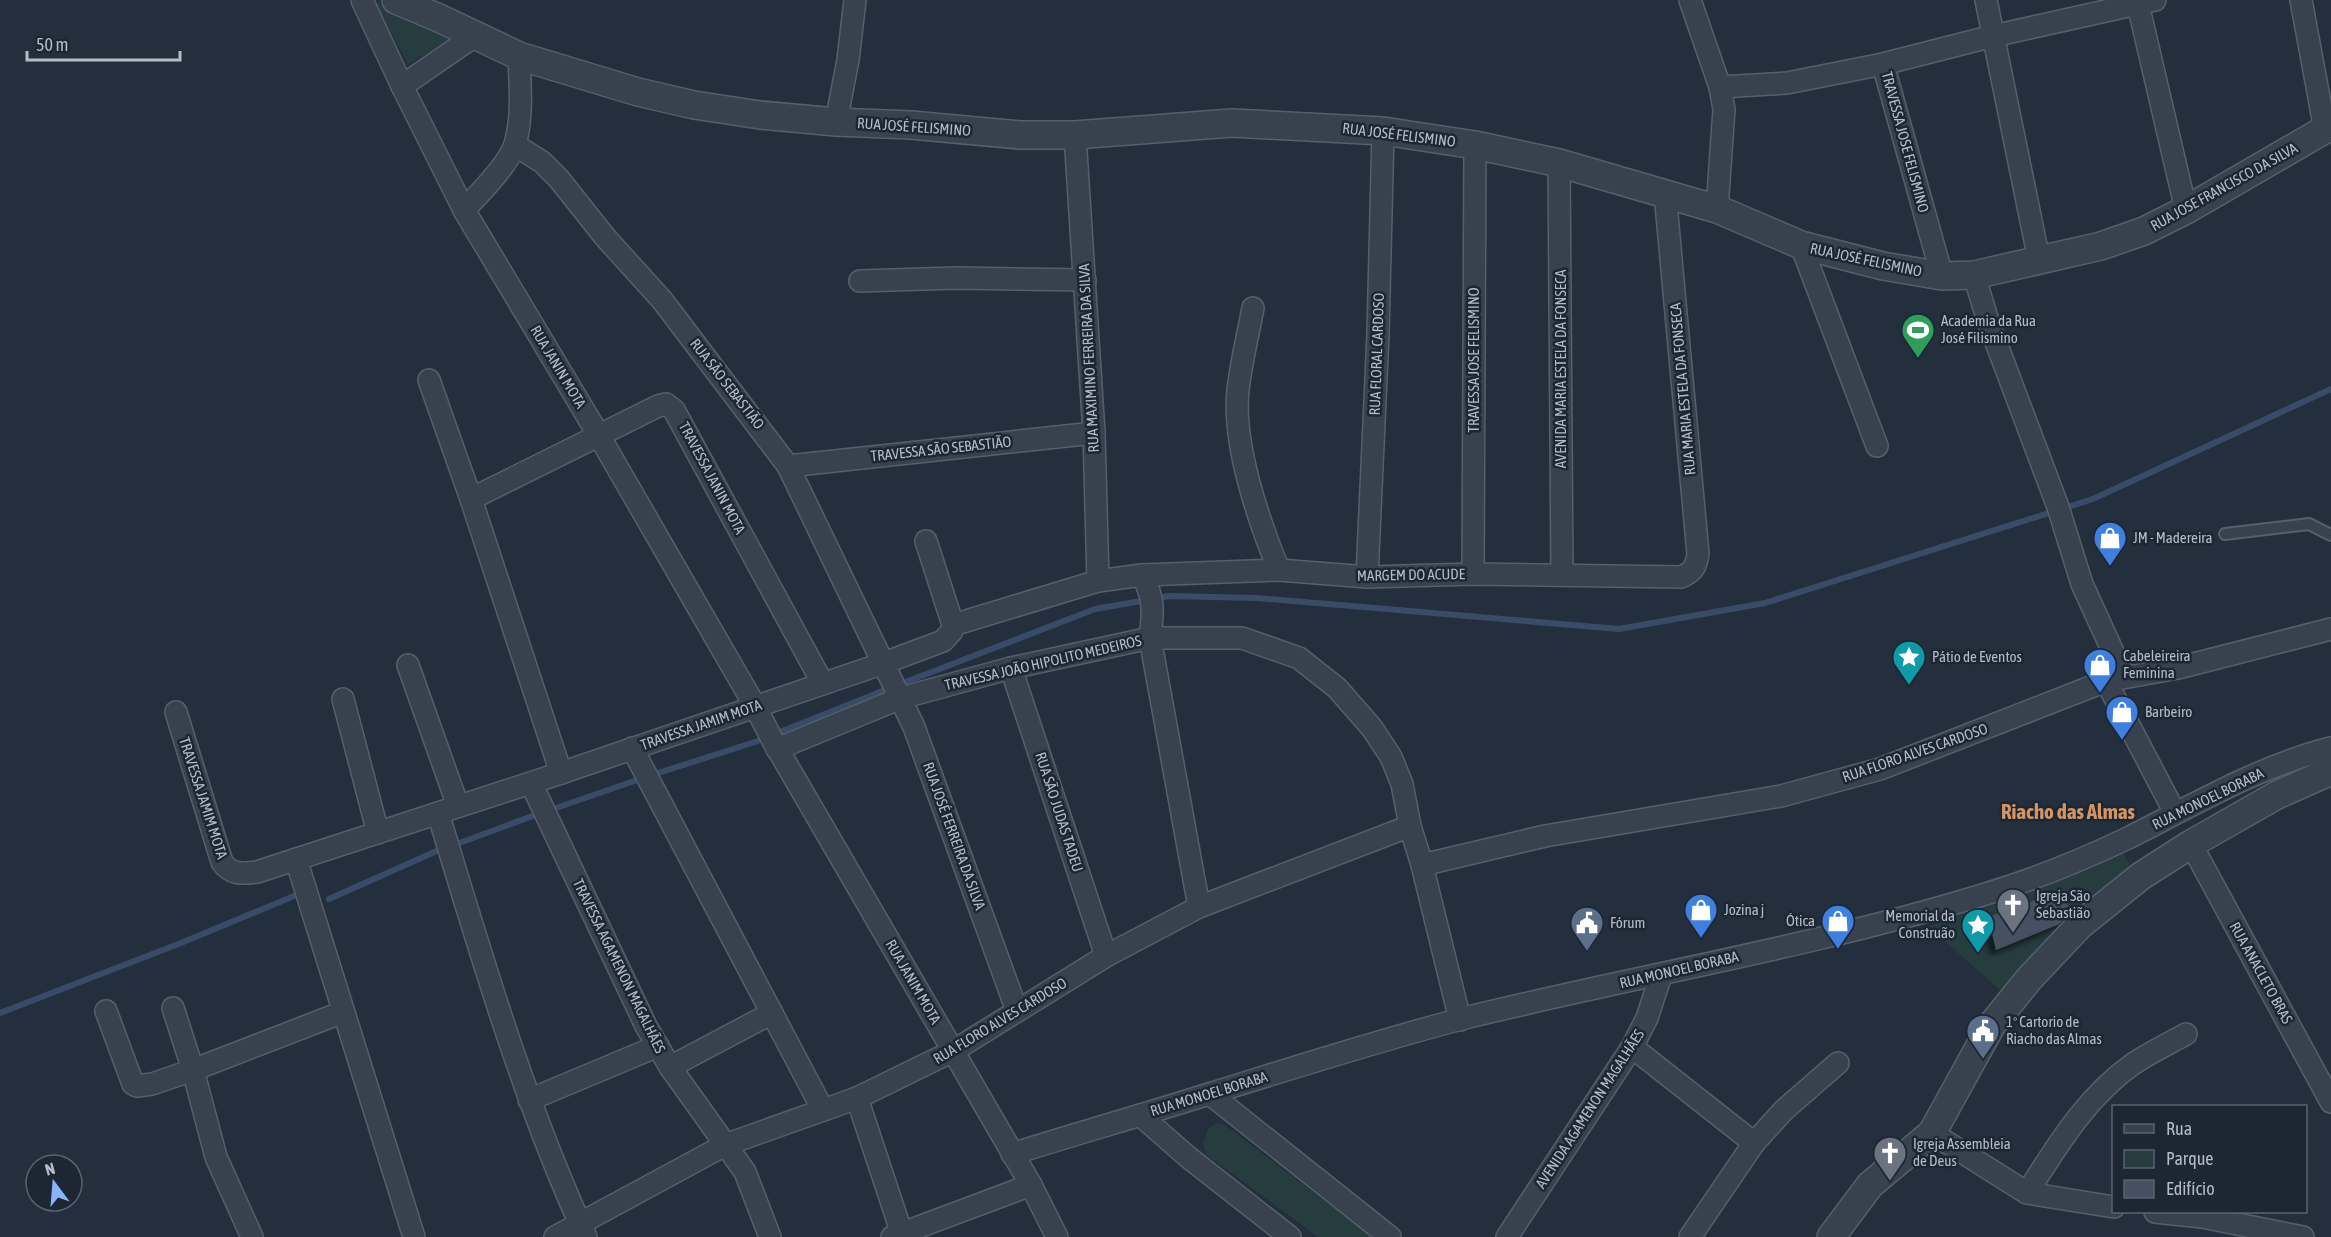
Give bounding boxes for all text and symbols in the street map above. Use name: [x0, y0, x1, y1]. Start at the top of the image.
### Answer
scale bar: [27, 24, 180, 62]
text: 50 m: [36, 34, 68, 55]
street label: TRAVESSA JOSE FELISMINO: [1879, 70, 1933, 214]
street label: RUA JOSÉ FELISMINO: [857, 114, 972, 139]
street label: RUA JOSÉ FELISMINO: [1341, 119, 1457, 150]
street label: RUA JOSE FRANCISCO DA SILVA: [2147, 139, 2301, 234]
street label: RUA JOSÉ FELISMINO: [1809, 239, 1924, 280]
street label: RUA MAXIMINO FERREIRA DA SILVA: [1075, 262, 1102, 453]
street label: AVENIDA MARIA ESTELA DA FONSECA: [1552, 269, 1569, 468]
street label: TRAVESSA JOSE FELISMINO: [1465, 287, 1482, 433]
street label: RUA FLORAL CARDOSO: [1366, 292, 1387, 416]
street label: RUA MARIA ESTELA DA FONSECA: [1666, 301, 1699, 476]
sports icon: Academia da Rua José Filismino: [1900, 312, 1936, 359]
place label: Academia da Rua José Filismino: [1941, 312, 2036, 346]
street label: RUA JANIN MOTA: [527, 322, 590, 412]
street label: RUA SÃO SEBASTIÃO: [687, 335, 768, 433]
street label: TRAVESSA JANIN MOTA: [676, 419, 749, 537]
street label: TRAVESSA SÃO SEBASTIÃO: [870, 433, 1012, 464]
shop icon: JM - Madereira: [2092, 520, 2128, 567]
place label: JM - Madereira: [2133, 529, 2212, 546]
street label: MARGEM DO ACUDE: [1357, 565, 1466, 584]
street label: TRAVESSA JOÃO HIPOLITO MEDEIROS: [943, 632, 1143, 693]
place icon: Pátio de Eventos: [1891, 639, 1927, 686]
shop icon: Cabeleireira Feminina: [2082, 647, 2118, 694]
place label: Cabeleireira Feminina: [2123, 647, 2191, 681]
place label: Pátio de Eventos: [1932, 648, 2022, 665]
shop icon: Barbeiro: [2104, 694, 2140, 741]
street label: TRAVESSA JAMIM MOTA: [638, 696, 764, 753]
place label: Barbeiro: [2145, 703, 2192, 720]
street label: RUA FLORO ALVES CARDOSO: [1840, 720, 1990, 785]
street label: TRAVESSA JAMIM MOTA: [176, 735, 231, 861]
street label: RUA SÃO JUDAS TADEU: [1032, 750, 1087, 874]
street label: RUA JOSÉ FERREIRA DA SILVA: [920, 760, 989, 913]
street label: RUA MONOEL BORABA: [2149, 764, 2267, 833]
district label: Riacho das Almas: [2001, 799, 2136, 823]
street label: TRAVESSA AGAMENON MAGALHÃES: [570, 876, 669, 1056]
church icon: Igreja São Sebastião: [1995, 887, 2031, 934]
place label: Igreja São Sebastião: [2036, 887, 2090, 921]
shop icon: Jozina j: [1683, 892, 1719, 939]
place label: Jozina j: [1724, 901, 1764, 918]
shop icon: Ótica: [1820, 903, 1856, 950]
public building icon: Fórum: [1569, 905, 1605, 952]
place label: Memorial da Construão: [1885, 907, 1955, 941]
place icon: Memorial da Construão: [1960, 907, 1996, 954]
place label: Ótica: [1786, 912, 1815, 929]
place label: Fórum: [1610, 914, 1645, 931]
street label: RUA ANACLETO BRAS: [2226, 919, 2296, 1027]
street label: RUA JANIM MOTA: [882, 937, 945, 1027]
street label: RUA MONOEL BORABA: [1618, 947, 1741, 991]
street label: RUA FLORO ALVES CARDOSO: [930, 974, 1070, 1067]
public building icon: 1º Cartorio de Riacho das Almas: [1965, 1013, 2001, 1060]
place label: 1º Cartorio de Riacho das Almas: [2006, 1013, 2102, 1047]
street label: AVENIDA AGAMENON MAGALHÃES: [1532, 1026, 1647, 1191]
street label: RUA MONOEL BORABA: [1148, 1067, 1270, 1119]
legend: [2112, 1105, 2307, 1213]
text: Rua: [2166, 1118, 2192, 1139]
church icon: Igreja Assembleia de Deus: [1872, 1135, 1908, 1182]
place label: Igreja Assembleia de Deus: [1913, 1135, 2011, 1169]
text: Parque: [2166, 1148, 2214, 1169]
north arrow: [24, 1153, 84, 1213]
text: N: [43, 1159, 57, 1179]
text: Edifício: [2166, 1178, 2215, 1199]

